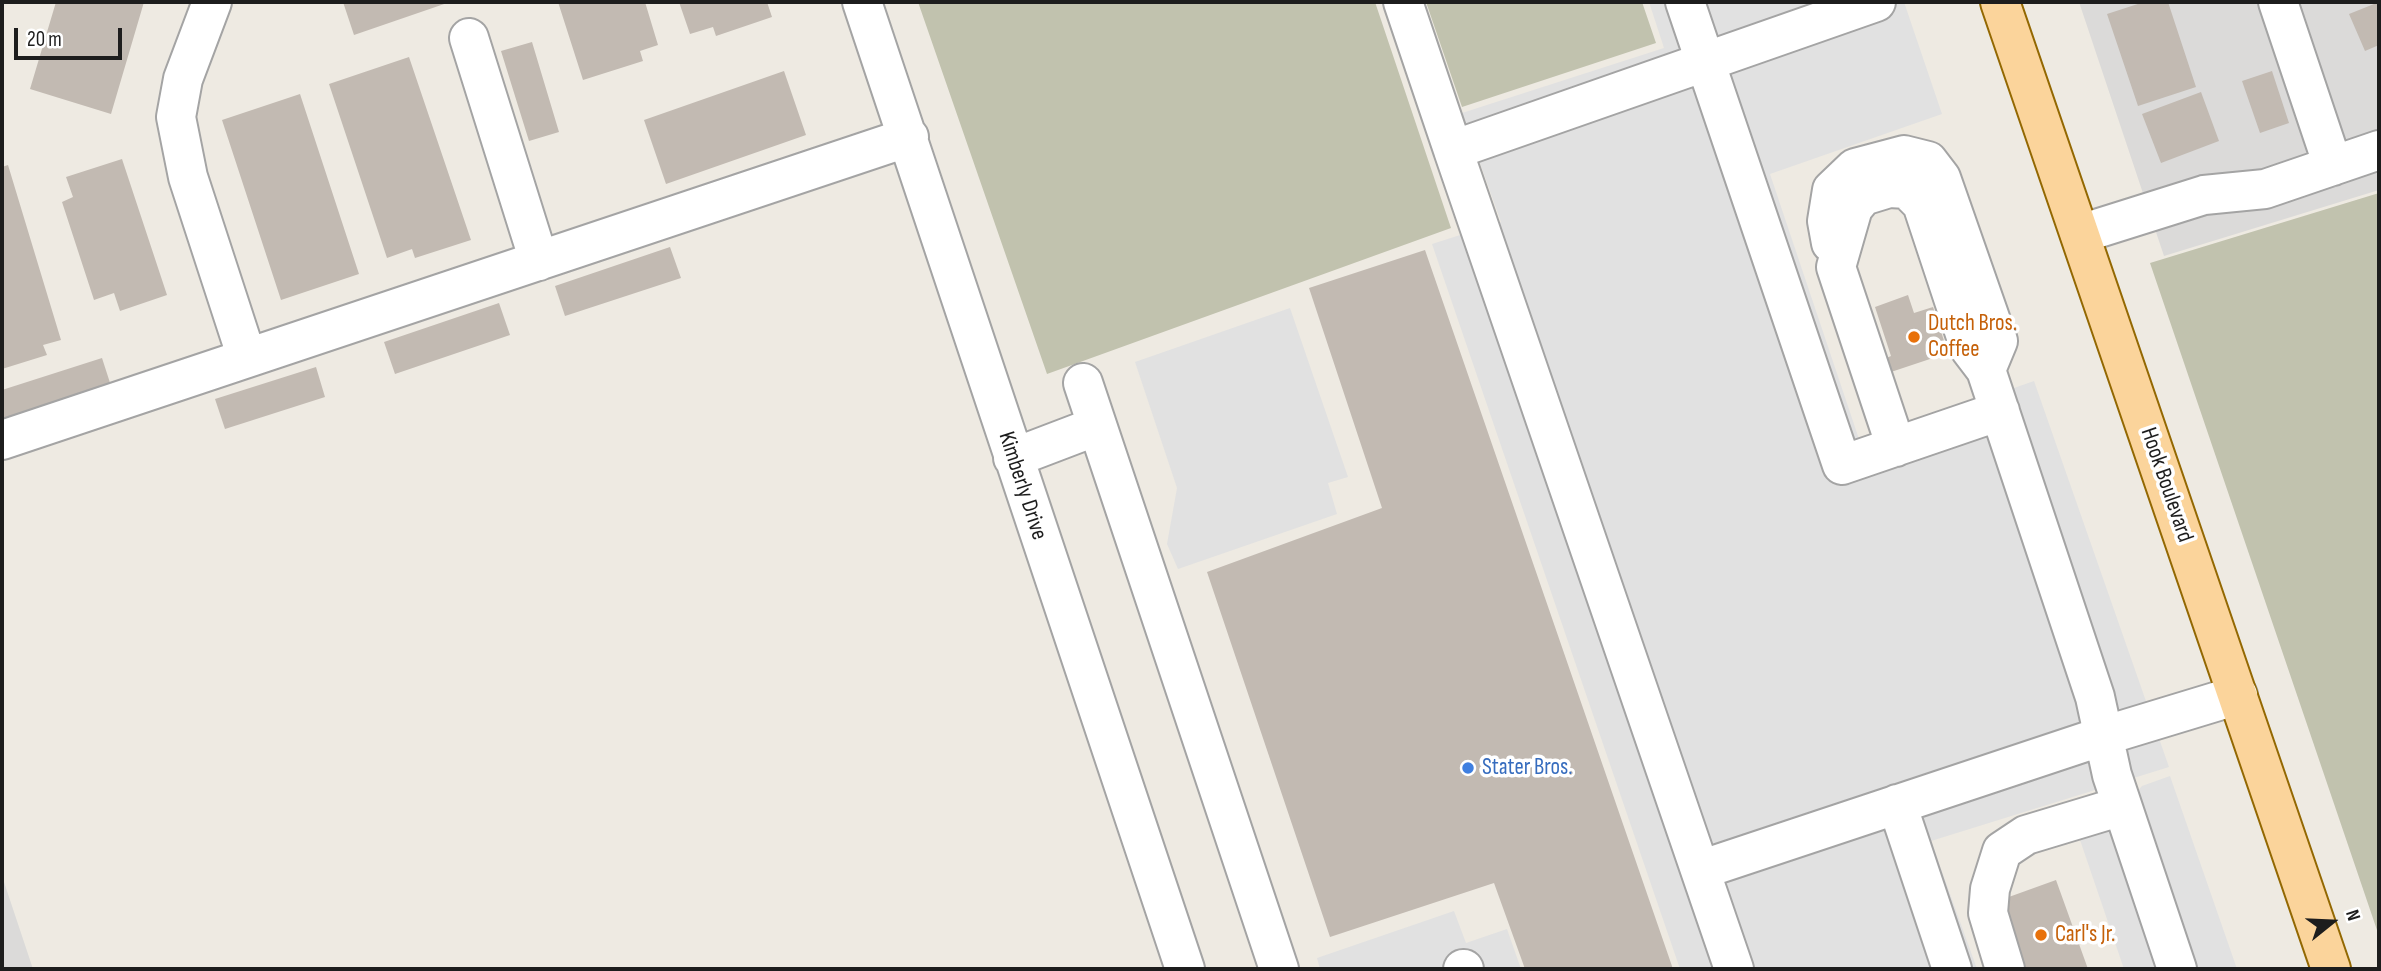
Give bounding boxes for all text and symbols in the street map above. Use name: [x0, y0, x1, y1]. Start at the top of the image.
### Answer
scale bar: [18, 14, 126, 58]
text: 20 m: [27, 27, 62, 52]
place label: Dutch Bros. Coffee: [1928, 310, 2017, 364]
marker: Dutch Bros. Coffee: [1906, 329, 1922, 345]
street label: Hook Boulevard: [2134, 424, 2198, 546]
street label: Kimberly Drive: [992, 429, 1052, 543]
place label: Stater Bros.: [1482, 754, 1573, 782]
marker: Stater Bros.: [1460, 760, 1476, 776]
north arrow: [2297, 887, 2367, 957]
text: N: [2340, 907, 2365, 924]
place label: Carl's Jr.: [2055, 921, 2115, 949]
marker: Carl's Jr.: [2033, 927, 2049, 943]

